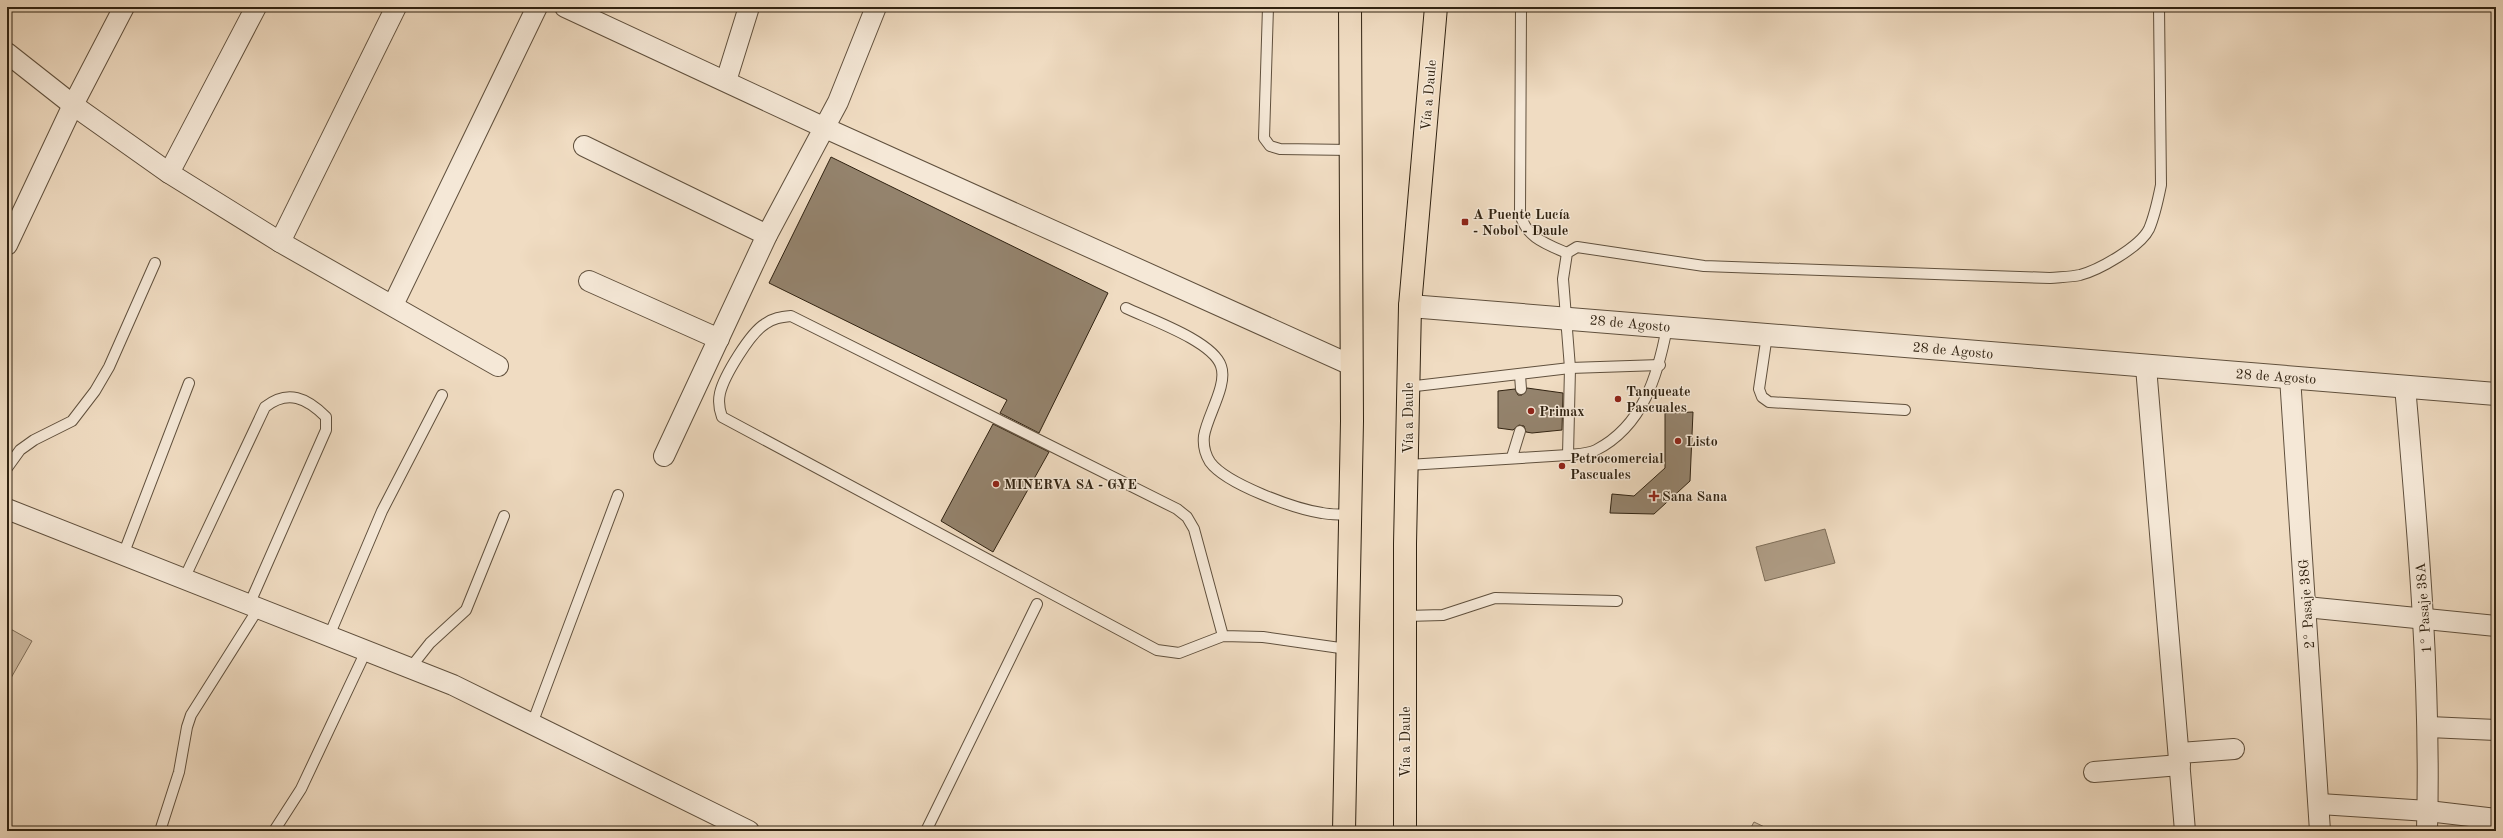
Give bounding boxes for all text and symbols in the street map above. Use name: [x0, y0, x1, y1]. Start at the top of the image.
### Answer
street label: Vía a Daule: [1419, 59, 1439, 131]
place label: A Puente Lucía - Nobol - Daule: [1473, 208, 1570, 238]
marker: A Puente Lucía - Nobol - Daule: [1460, 217, 1470, 227]
street label: 28 de Agosto: [1589, 313, 1671, 335]
street label: 28 de Agosto: [1912, 340, 1994, 362]
street label: 28 de Agosto: [2235, 367, 2317, 387]
street label: Vía a Daule: [1402, 382, 1416, 454]
place label: Tanqueate Pascuales: [1626, 385, 1691, 415]
marker: Tanqueate Pascuales: [1613, 394, 1623, 404]
place label: Primax: [1539, 405, 1585, 419]
marker: Primax: [1526, 406, 1536, 416]
place label: Listo: [1686, 435, 1718, 449]
marker: Listo: [1673, 436, 1683, 446]
place label: Petrocomercial Pascuales: [1570, 452, 1664, 482]
marker: Petrocomercial Pascuales: [1557, 461, 1567, 471]
place label: MINERVA SA - GYE: [1004, 478, 1137, 492]
marker: MINERVA SA - GYE: [991, 479, 1001, 489]
place label: Sana Sana: [1662, 490, 1727, 504]
marker: Sana Sana: [1649, 491, 1659, 501]
street label: 2° Pasaje 38G: [2297, 558, 2317, 649]
street label: 1° Pasaje 38A: [2414, 562, 2434, 654]
street label: Vía a Daule: [1399, 706, 1413, 778]

